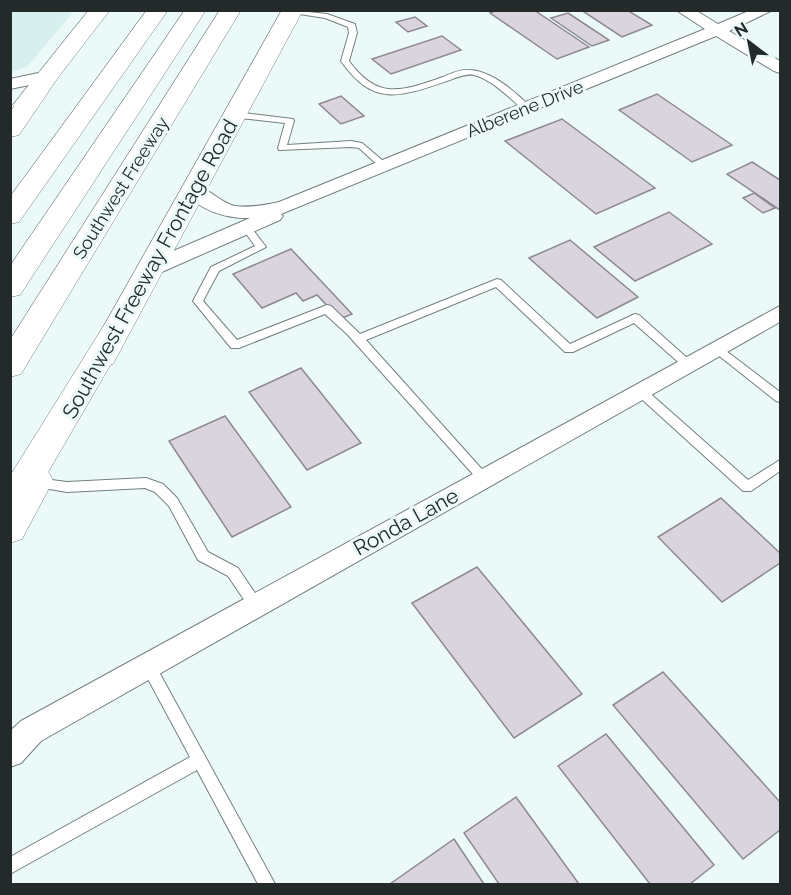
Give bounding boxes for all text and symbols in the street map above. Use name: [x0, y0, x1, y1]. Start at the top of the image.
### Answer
north arrow: [719, 12, 779, 72]
text: N: [731, 18, 752, 41]
street label: Alberene Drive: [463, 75, 587, 141]
street label: Southwest Freeway: [68, 113, 173, 263]
street label: Southwest Freeway Frontage Road: [57, 115, 242, 423]
street label: Ronda Lane: [349, 482, 463, 561]

